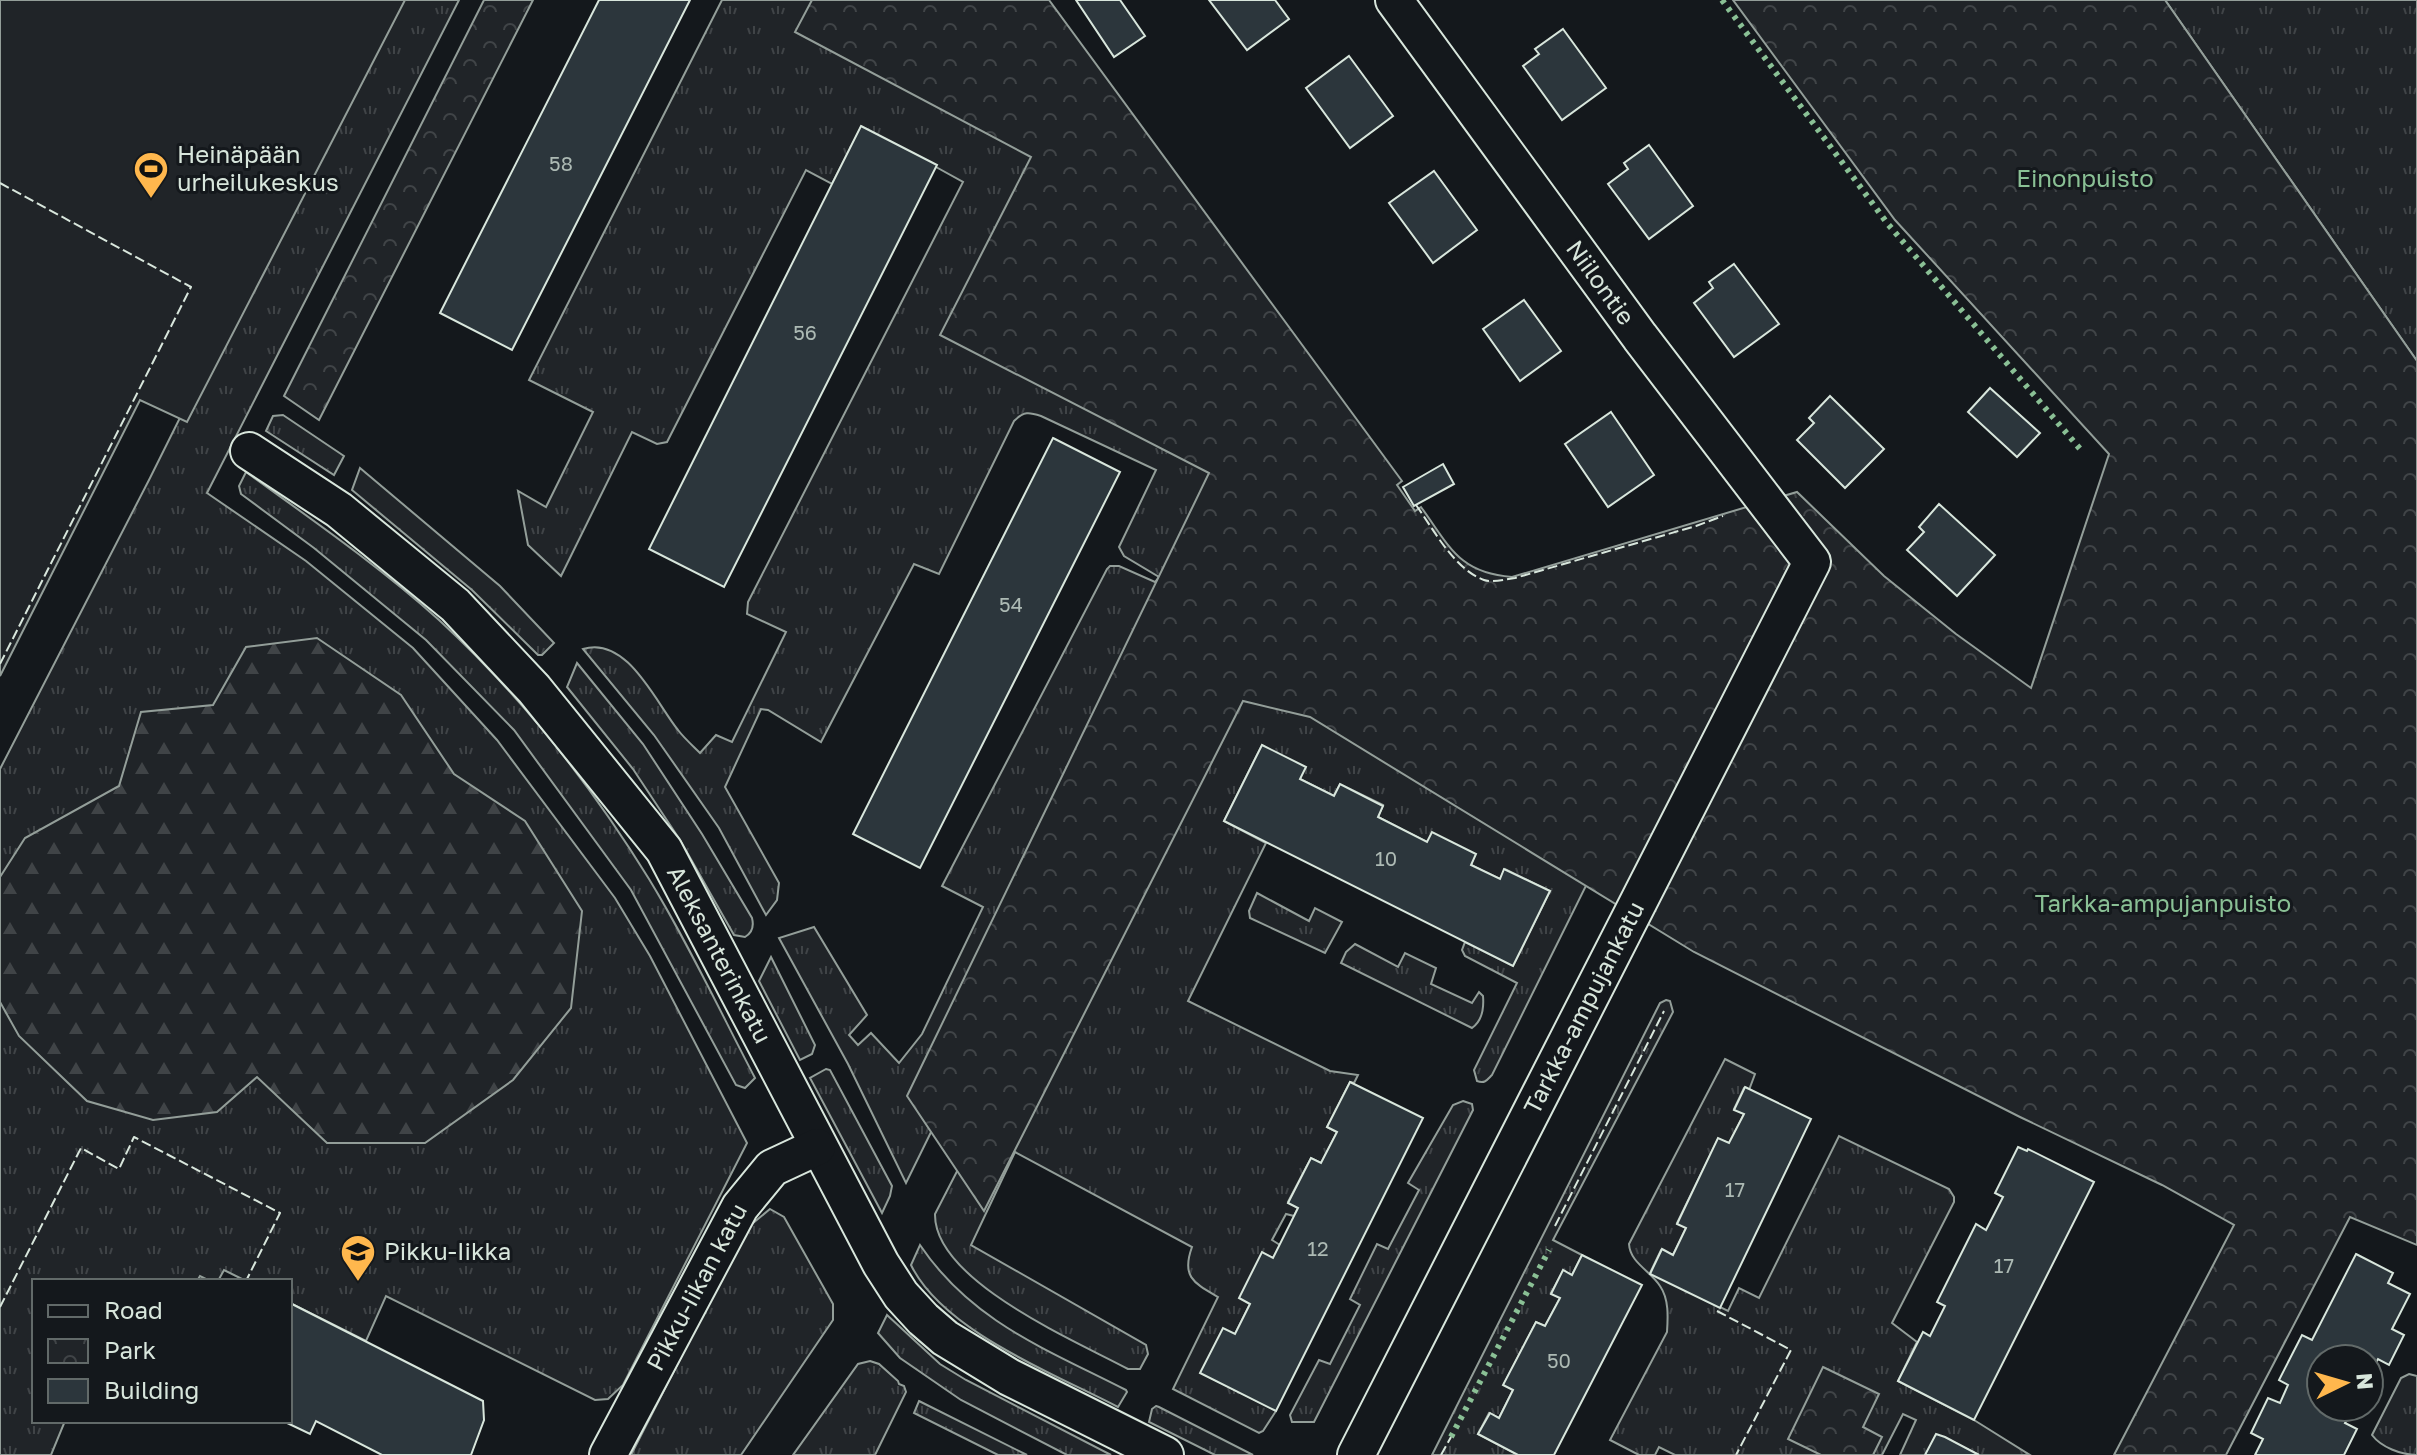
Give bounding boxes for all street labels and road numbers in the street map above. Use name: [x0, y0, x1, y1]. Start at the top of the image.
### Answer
street label: Niilontie: [1561, 234, 1642, 330]
street label: Aleksanterinkatu: [662, 860, 779, 1048]
street label: Tarkka-ampujankatu: [1517, 896, 1649, 1118]
street label: Pikku-Iikan katu: [640, 1198, 752, 1375]

